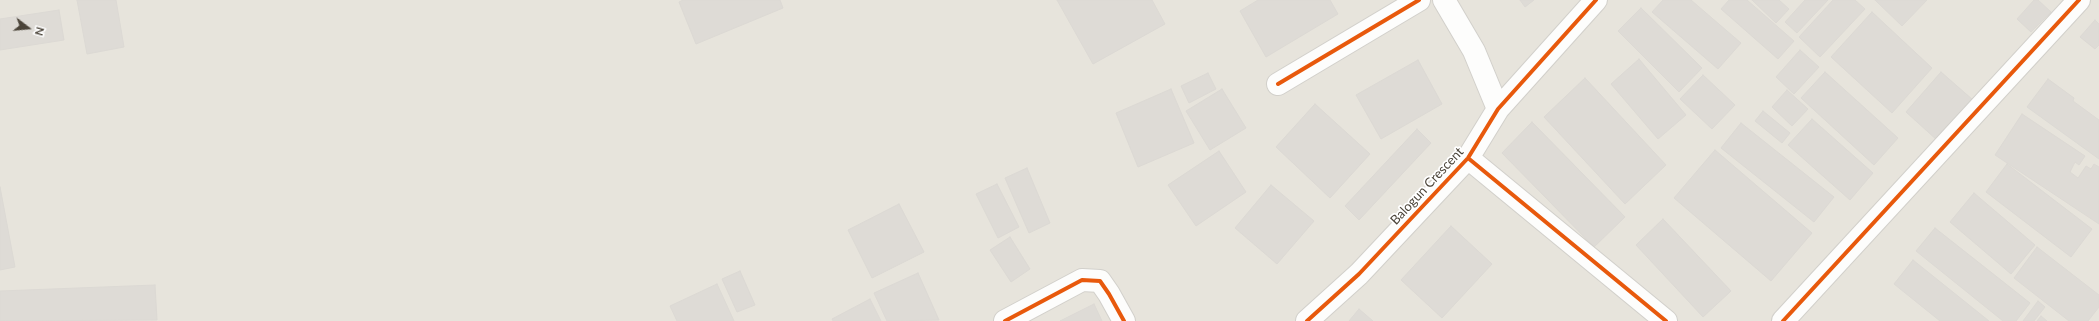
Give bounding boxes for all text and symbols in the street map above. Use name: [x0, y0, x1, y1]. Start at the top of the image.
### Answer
north arrow: [8, 8, 48, 48]
text: N: [33, 26, 47, 37]
street label: Balogun Crescent: [1387, 144, 1467, 228]

